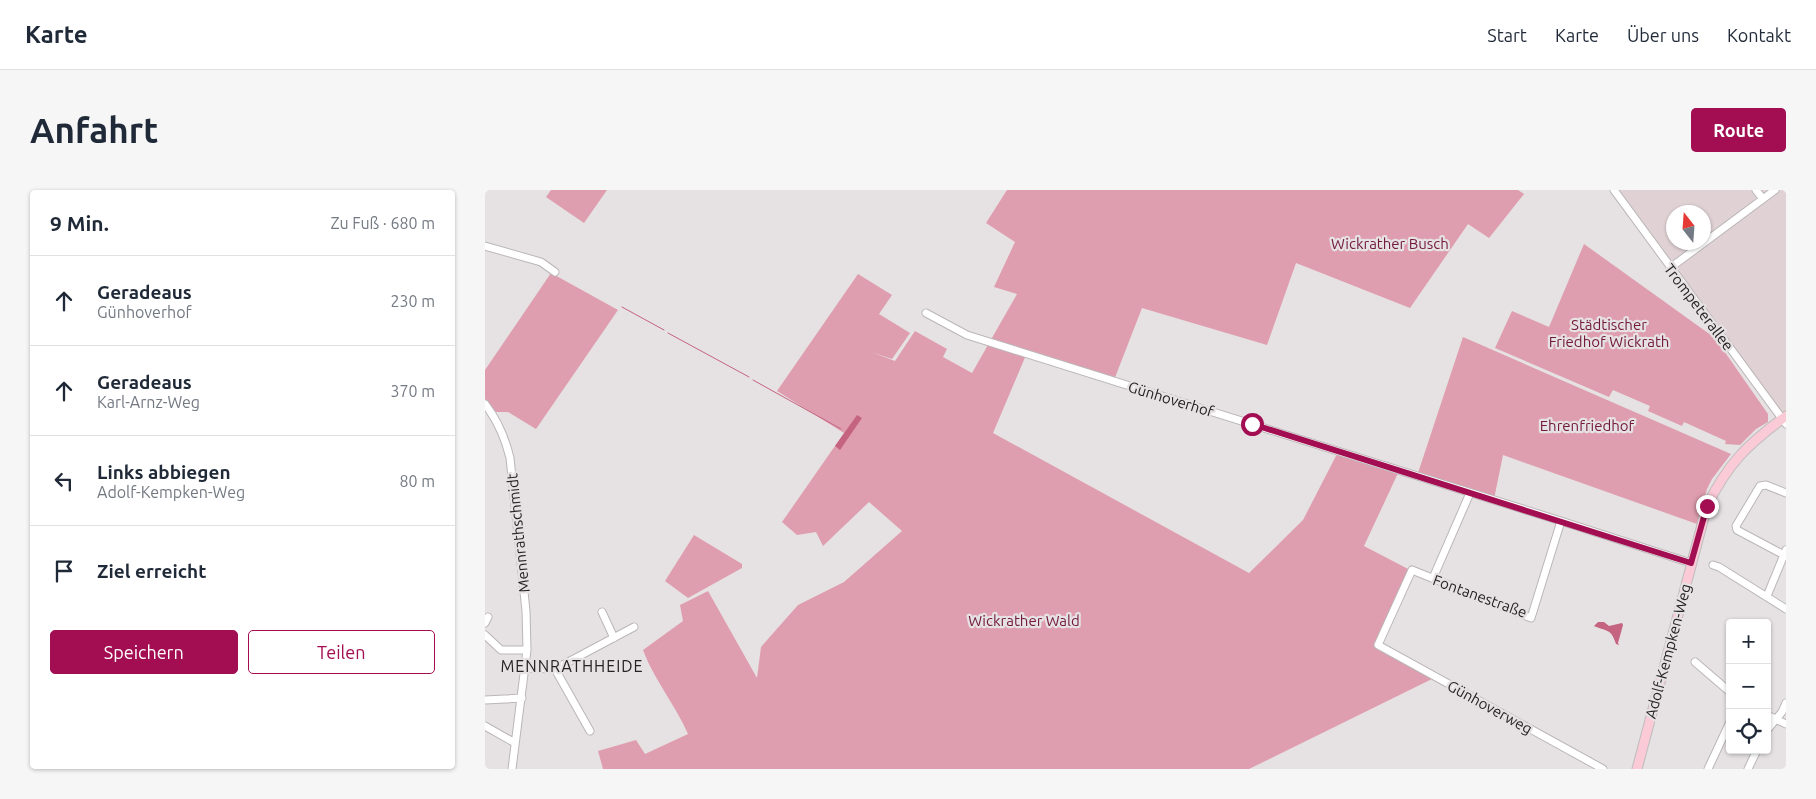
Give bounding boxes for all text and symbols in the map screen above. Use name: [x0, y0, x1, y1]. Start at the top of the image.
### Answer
text: Karte: [25, 21, 87, 48]
text: Start: [1487, 25, 1527, 45]
text: Karte: [1555, 25, 1599, 45]
text: Über uns: [1627, 25, 1699, 45]
text: Kontakt: [1727, 25, 1791, 45]
button: Route: [1691, 108, 1786, 152]
text: Anfahrt: [30, 110, 158, 150]
north arrow: [1666, 205, 1711, 250]
text: 9 Min.: [50, 211, 109, 235]
text: Zu Fuß · 680 m: [330, 214, 435, 232]
park label: Wickrather Busch: [1331, 235, 1449, 252]
street label: Trompeterallee: [1661, 260, 1737, 354]
text: Geradeaus: [97, 281, 192, 303]
icon: ahead: [50, 287, 78, 315]
text: 230 m: [390, 292, 435, 310]
text: Günhoverhof: [97, 303, 192, 321]
park label: Städtischer Friedhof Wickrath: [1549, 316, 1669, 350]
text: Geradeaus: [97, 371, 192, 393]
icon: ahead: [50, 377, 78, 405]
street label: Günhoverhof: [1126, 378, 1216, 420]
text: 370 m: [390, 382, 435, 400]
text: Karl-Arnz-Weg: [97, 393, 200, 411]
route start: [1241, 413, 1264, 436]
park label: Ehrenfriedhof: [1540, 417, 1635, 434]
text: Links abbiegen: [97, 461, 231, 483]
icon: left: [50, 467, 78, 495]
text: 80 m: [399, 472, 435, 490]
street label: Mennrathschmidt: [503, 473, 533, 593]
text: Adolf-Kempken-Weg: [97, 483, 245, 501]
route end: [1696, 495, 1719, 518]
icon: arrive: [50, 557, 78, 585]
text: Ziel erreicht: [97, 560, 206, 582]
street label: Fontanestraße: [1431, 571, 1529, 621]
street label: Adolf-Kempken-Weg: [1642, 582, 1694, 720]
park label: Wickrather Wald: [968, 612, 1080, 629]
map controls: [1726, 619, 1771, 754]
button: +: [1726, 619, 1771, 664]
button: Speichern: [50, 630, 238, 674]
button: Teilen: [248, 630, 435, 674]
district label: MENNRATHHEIDE: [500, 657, 644, 675]
button: −: [1726, 664, 1771, 709]
street label: Günhoverweg: [1445, 677, 1535, 737]
button: locate: [1726, 709, 1771, 754]

